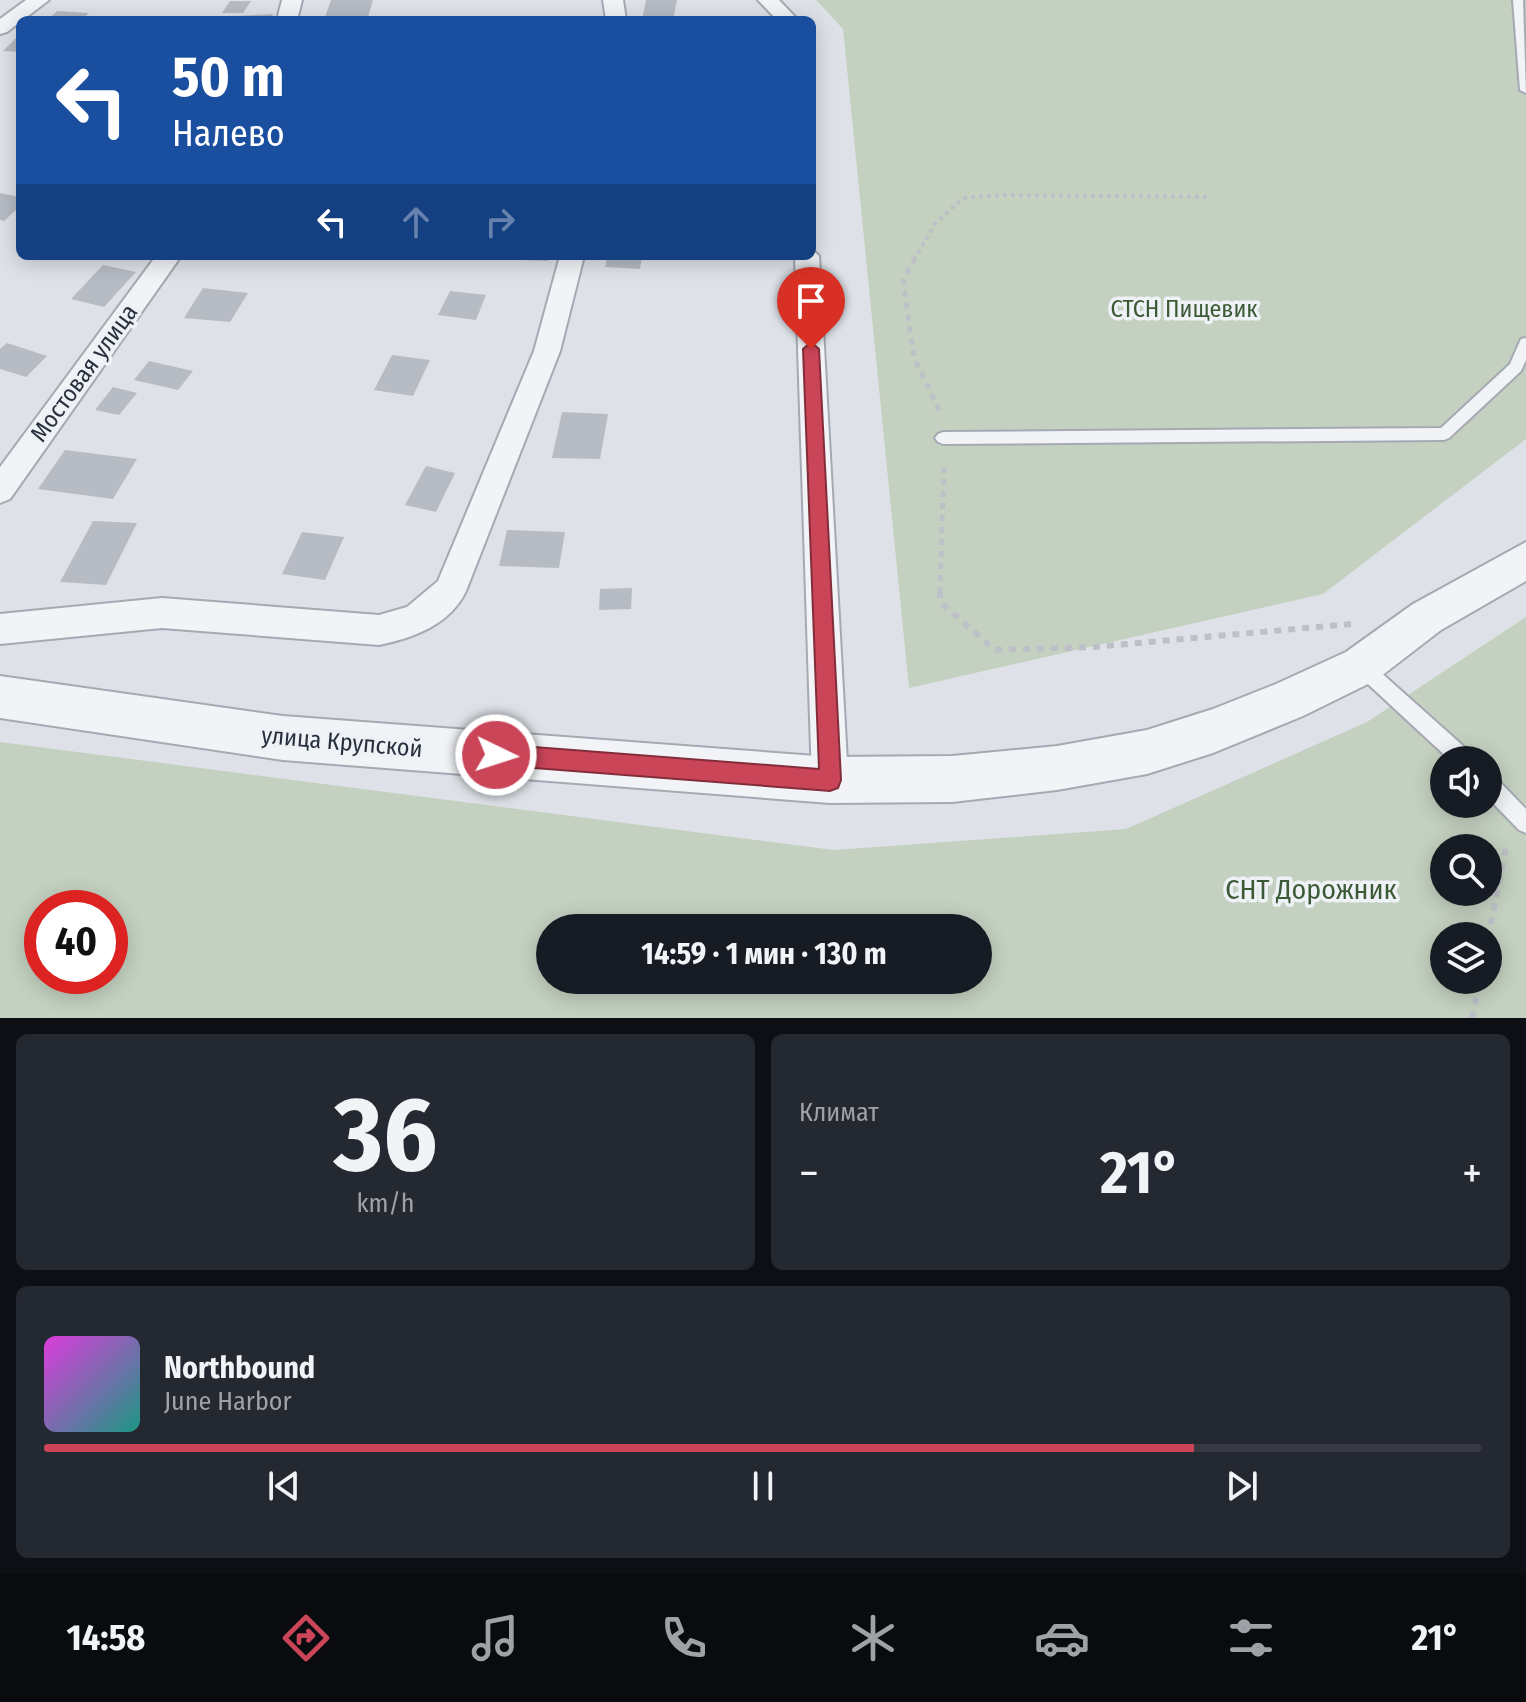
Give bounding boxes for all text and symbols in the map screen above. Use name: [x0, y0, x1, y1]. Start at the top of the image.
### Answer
text: 50 m: [172, 44, 284, 111]
icon: left: [40, 48, 144, 152]
text: Налево: [172, 112, 285, 156]
icon: left: [310, 200, 354, 244]
icon: ahead: [394, 200, 438, 244]
icon: right: [478, 200, 522, 244]
pin: [777, 267, 845, 349]
icon: arrive: [789, 279, 833, 323]
park label: СТСН Пищевик: [1110, 295, 1258, 323]
street label: Мостовая улица: [25, 299, 143, 447]
position arrow: [454, 713, 538, 797]
street label: улица Крупской: [260, 721, 424, 763]
map controls: [1430, 746, 1502, 994]
button: sound: [1430, 746, 1502, 818]
button: search: [1430, 834, 1502, 906]
park label: СНТ Дорожник: [1225, 873, 1397, 906]
speed limit sign: 40: [24, 890, 128, 994]
button: layers: [1430, 922, 1502, 994]
text: 14:59 · 1 мин · 130 m: [641, 936, 887, 972]
text: 36: [334, 1073, 437, 1198]
text: Климат: [799, 1097, 879, 1128]
text: 21°: [1100, 1137, 1181, 1209]
text: −: [799, 1147, 819, 1200]
text: +: [1462, 1147, 1482, 1200]
text: km/h: [357, 1188, 414, 1219]
text: Northbound: [164, 1350, 315, 1386]
text: June Harbor: [164, 1386, 292, 1417]
icon: previous: [262, 1464, 306, 1508]
icon: pause: [741, 1464, 785, 1508]
icon: next: [1220, 1464, 1264, 1508]
icon: directions: [278, 1610, 334, 1666]
icon: music: [467, 1610, 523, 1666]
icon: phone: [656, 1610, 712, 1666]
icon: climate: [845, 1610, 901, 1666]
icon: car: [1034, 1610, 1090, 1666]
icon: filters: [1223, 1610, 1279, 1666]
text: 14:58: [66, 1616, 145, 1660]
text: 21°: [1411, 1616, 1460, 1660]

